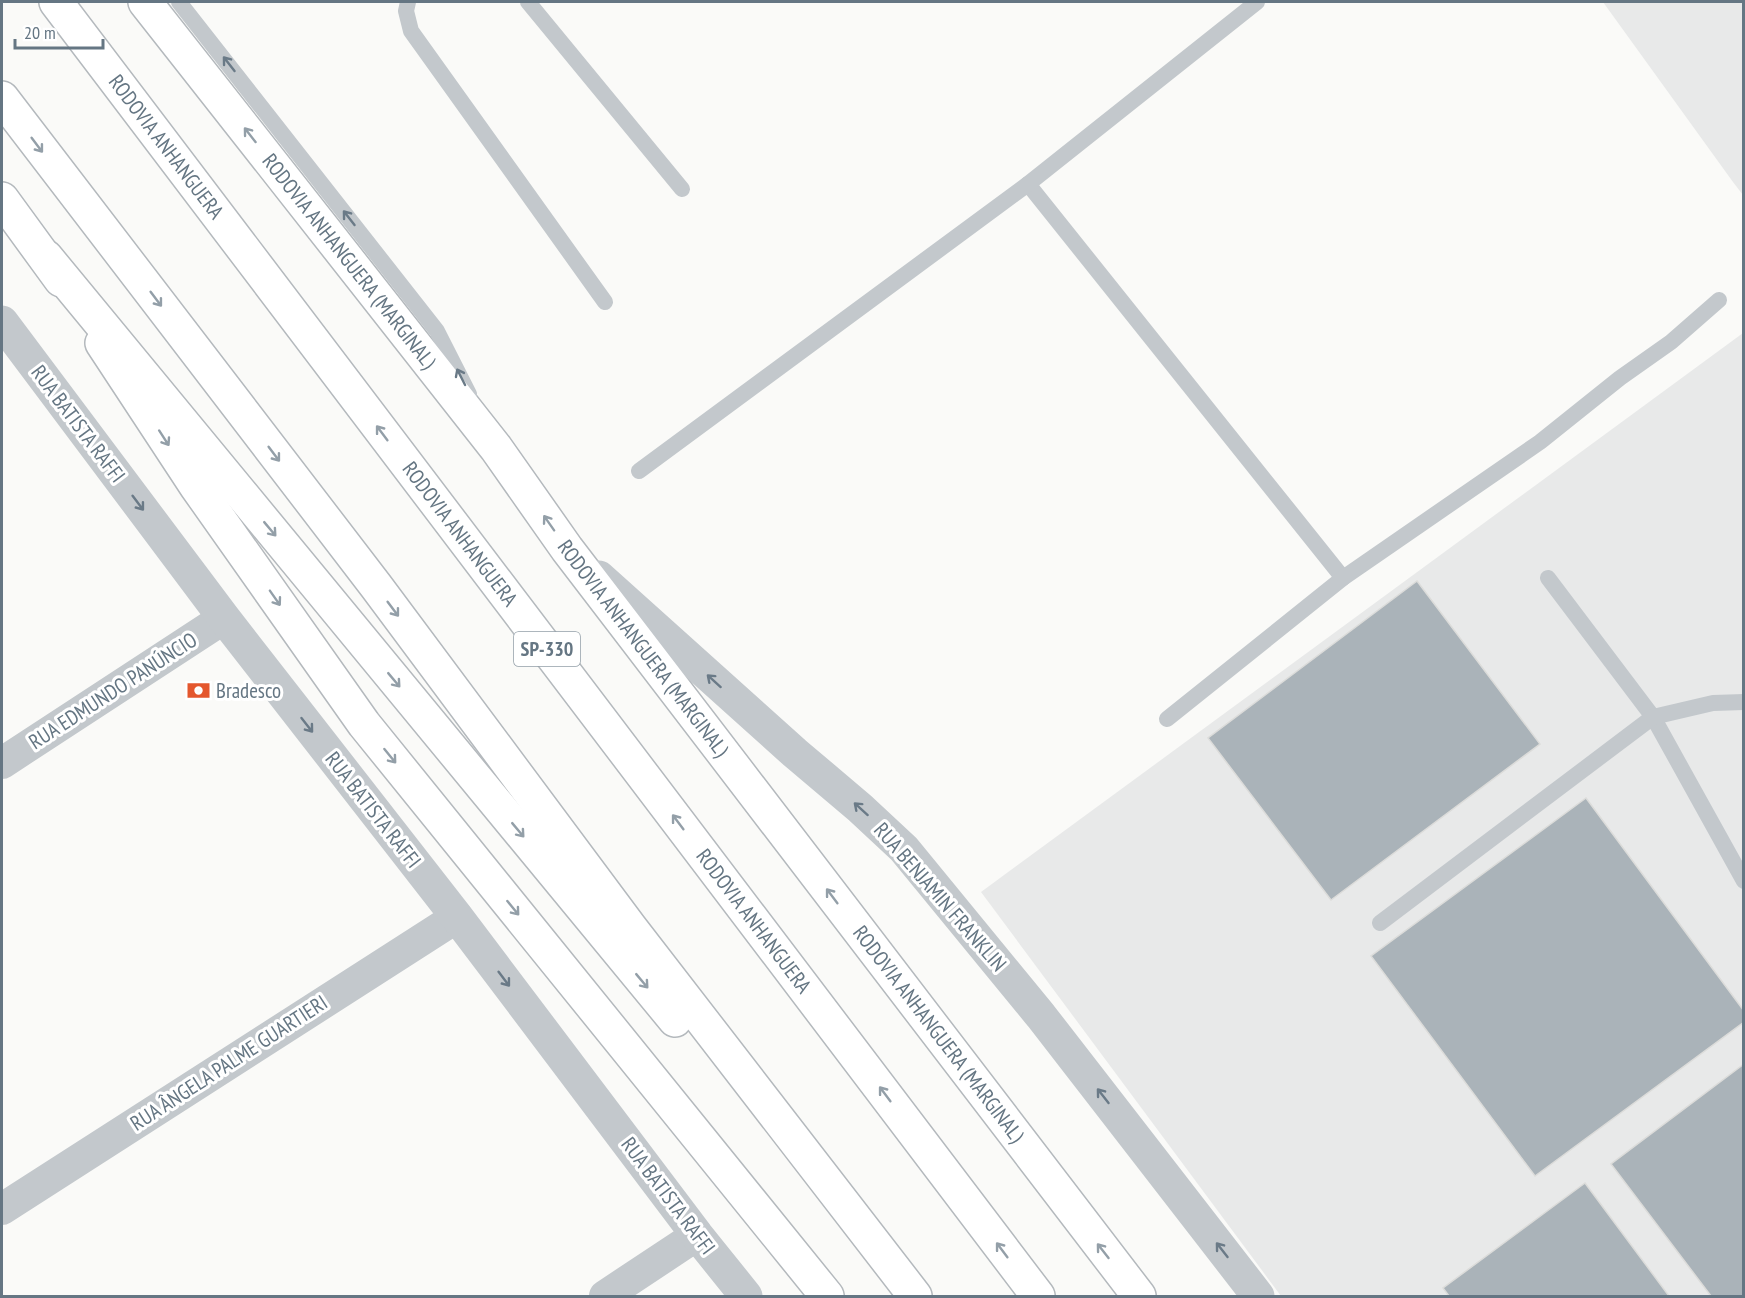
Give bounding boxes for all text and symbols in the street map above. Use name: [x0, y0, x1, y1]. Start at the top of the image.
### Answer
scale bar: [15, 12, 104, 50]
text: 20 m: [24, 21, 56, 44]
one-way arrow: [223, 56, 236, 72]
street label: RODOVIA ANHANGUERA: [103, 69, 230, 224]
one-way arrow: [244, 128, 257, 144]
one-way arrow: [31, 136, 43, 152]
street label: RODOVIA ANHANGUERA (MARGINAL): [257, 148, 442, 374]
one-way arrow: [342, 210, 355, 226]
one-way arrow: [149, 291, 162, 307]
street label: RUA BATISTA RAFFI: [25, 360, 131, 488]
one-way arrow: [454, 368, 466, 386]
one-way arrow: [376, 425, 389, 441]
one-way arrow: [158, 429, 170, 446]
one-way arrow: [268, 446, 281, 462]
street label: RODOVIA ANHANGUERA: [397, 456, 524, 612]
one-way arrow: [131, 495, 144, 511]
one-way arrow: [543, 515, 555, 531]
one-way arrow: [263, 521, 277, 536]
street label: RODOVIA ANHANGUERA (MARGINAL): [552, 534, 735, 762]
one-way arrow: [269, 590, 281, 606]
one-way arrow: [387, 600, 399, 616]
street label: RUA EDMUNDO PANÚNCIO: [23, 626, 202, 755]
road number: SP-330: [514, 632, 580, 666]
one-way arrow: [387, 671, 400, 687]
one-way arrow: [707, 674, 722, 688]
place label: Bradesco: [216, 677, 281, 704]
bank icon: Bradesco: [185, 678, 211, 704]
one-way arrow: [301, 716, 314, 732]
street label: RUA BATISTA RAFFI: [320, 746, 427, 873]
one-way arrow: [383, 748, 397, 763]
one-way arrow: [854, 802, 869, 816]
one-way arrow: [672, 814, 685, 830]
street label: RUA BENJAMIN FRANKLIN: [868, 817, 1012, 977]
one-way arrow: [512, 822, 525, 838]
street label: RODOVIA ANHANGUERA: [691, 843, 818, 999]
one-way arrow: [825, 888, 838, 904]
one-way arrow: [506, 899, 519, 915]
street label: RODOVIA ANHANGUERA (MARGINAL): [847, 920, 1031, 1148]
one-way arrow: [497, 970, 510, 986]
one-way arrow: [636, 972, 649, 988]
street label: RUA ÂNGELA PALME GUARTIERI: [125, 989, 332, 1136]
one-way arrow: [878, 1087, 891, 1103]
one-way arrow: [1096, 1088, 1109, 1104]
street label: RUA BATISTA RAFFI: [615, 1132, 721, 1260]
one-way arrow: [996, 1242, 1009, 1258]
one-way arrow: [1096, 1243, 1109, 1259]
one-way arrow: [1216, 1243, 1229, 1259]

